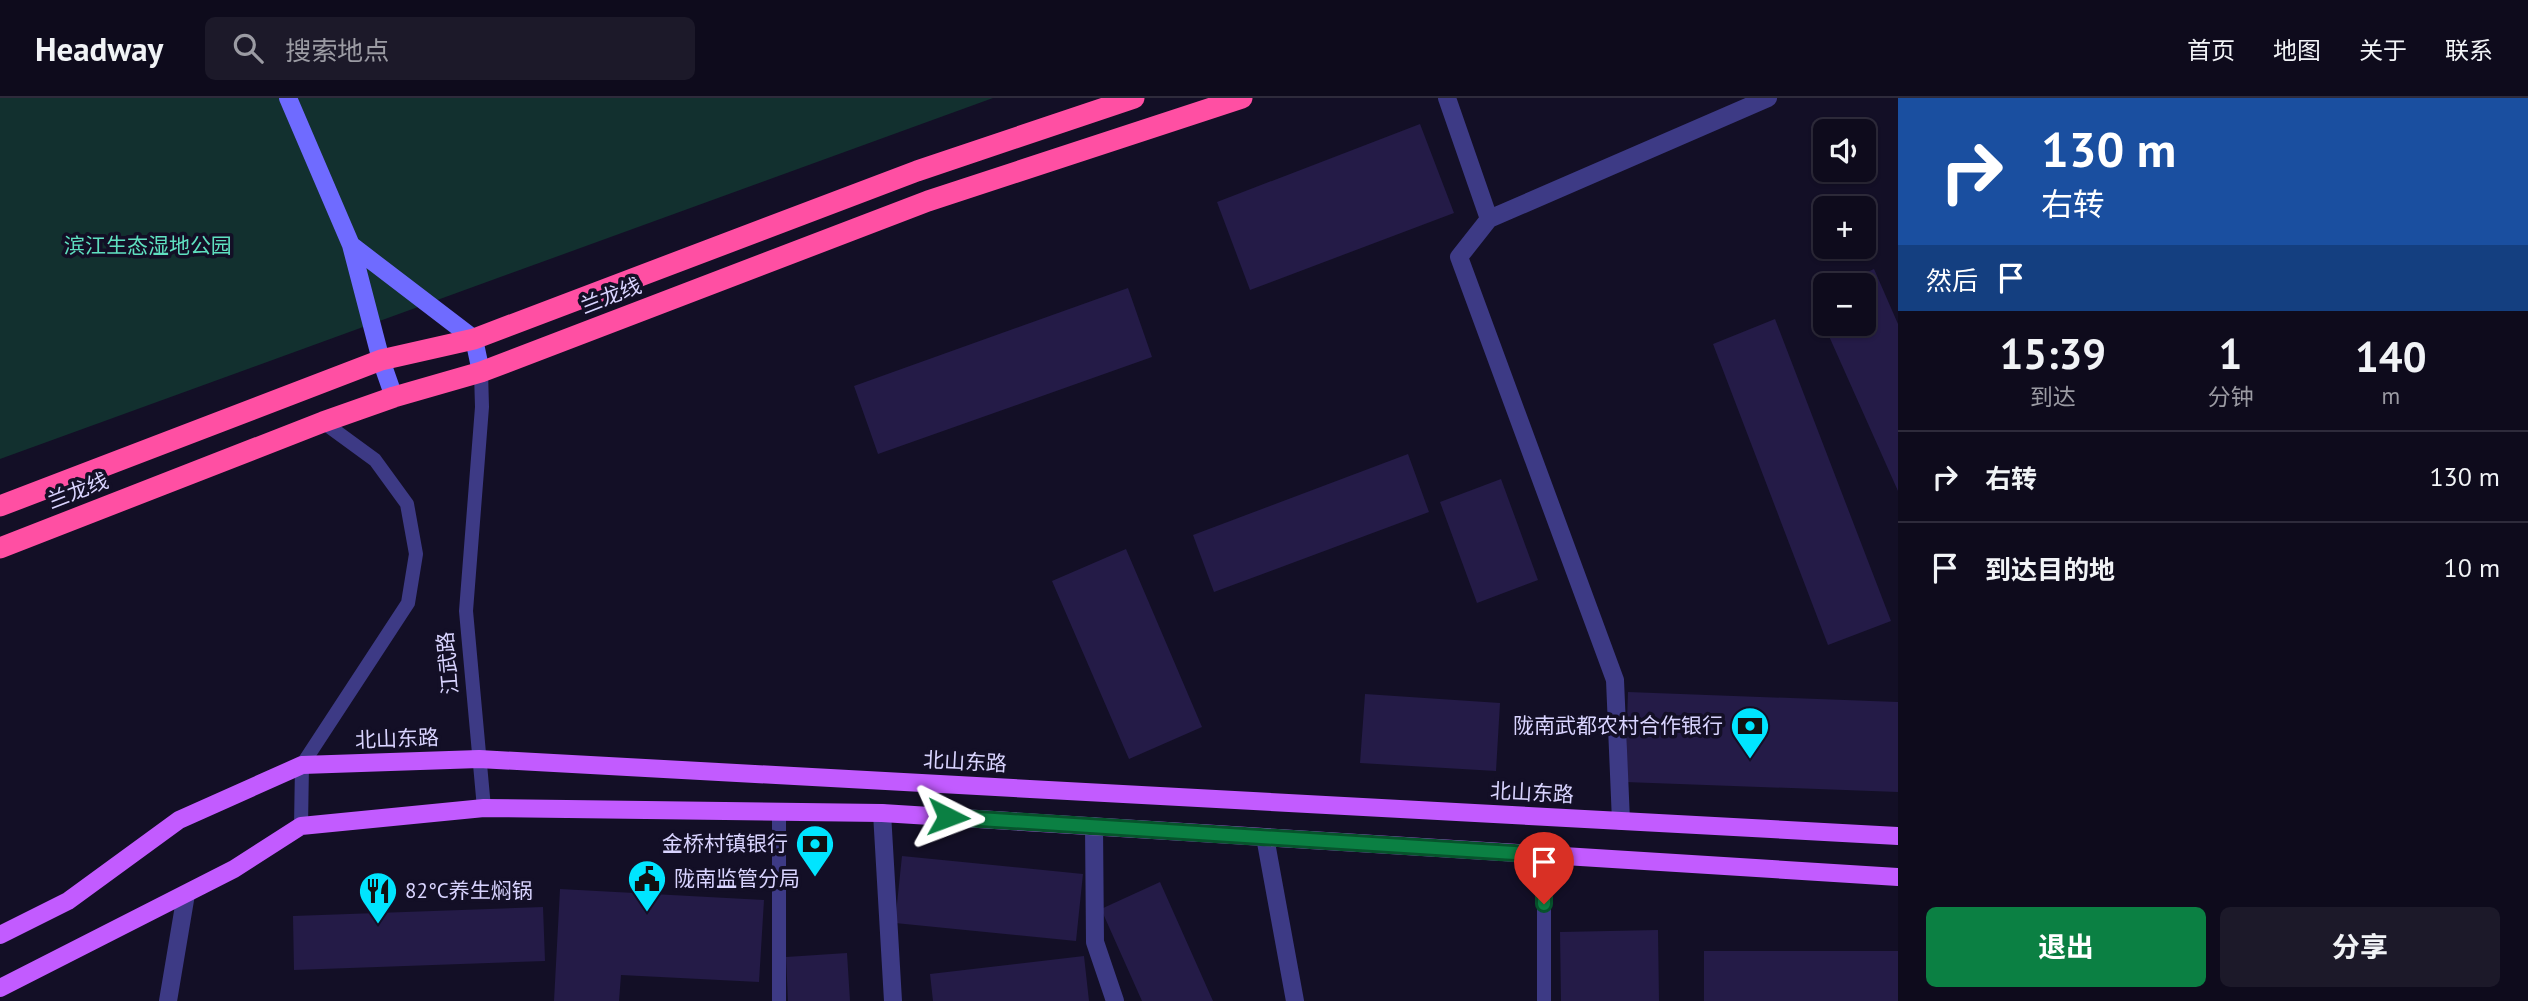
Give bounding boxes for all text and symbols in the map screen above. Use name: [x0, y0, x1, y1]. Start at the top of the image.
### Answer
search box: [205, 17, 695, 80]
text: Headway: [35, 27, 163, 70]
icon: search: [229, 29, 267, 67]
text: 搜索地点: [285, 34, 389, 67]
text: 首页: [2187, 35, 2235, 66]
text: 地图: [2273, 35, 2321, 66]
text: 关于: [2359, 35, 2407, 66]
text: 联系: [2445, 35, 2493, 66]
text: 130 m: [2041, 117, 2176, 181]
map controls: [1813, 119, 1876, 336]
button: sound: [1813, 119, 1876, 182]
icon: right: [1926, 126, 2017, 217]
text: 右转: [2041, 183, 2105, 225]
button: +: [1813, 196, 1876, 259]
park label: 滨江生态湿地公园: [64, 232, 232, 259]
icon: arrive: [1992, 259, 2030, 297]
text: 然后: [1926, 264, 1978, 297]
street label: 兰龙线: [577, 272, 645, 319]
button: −: [1813, 273, 1876, 336]
text: 15:39: [1999, 326, 2106, 381]
text: 1: [2219, 326, 2242, 381]
text: 140: [2355, 329, 2426, 384]
text: m: [2381, 381, 2400, 410]
text: 到达: [2030, 382, 2076, 411]
text: 分钟: [2208, 382, 2254, 411]
icon: right: [1926, 458, 1964, 496]
text: 130 m: [2429, 460, 2500, 493]
text: 右转: [1985, 462, 2037, 495]
street label: 兰龙线: [44, 467, 112, 514]
icon: arrive: [1926, 549, 1964, 587]
text: 10 m: [2444, 551, 2500, 584]
text: 到达目的地: [1985, 553, 2115, 586]
street label: 江武路: [431, 630, 464, 696]
bank icon: 陇南武都农村合作银行: [1729, 705, 1771, 760]
place label: 陇南武都农村合作银行: [1513, 712, 1723, 739]
street label: 北山东路: [355, 724, 439, 753]
street label: 北山东路: [922, 746, 1008, 777]
street label: 北山东路: [1489, 777, 1575, 808]
position arrow: [911, 780, 985, 854]
bank icon: 金桥村镇银行: [794, 823, 836, 878]
place label: 金桥村镇银行: [662, 830, 788, 857]
pin: [1514, 832, 1574, 904]
icon: arrive: [1525, 843, 1563, 881]
public building icon: 陇南监管分局: [626, 858, 668, 913]
place label: 陇南监管分局: [674, 865, 800, 892]
restaurant icon: 82°C养生焖锅: [357, 870, 399, 925]
place label: 82°C养生焖锅: [405, 877, 533, 904]
button: 退出: [1926, 907, 2206, 987]
button: 分享: [2220, 907, 2500, 987]

